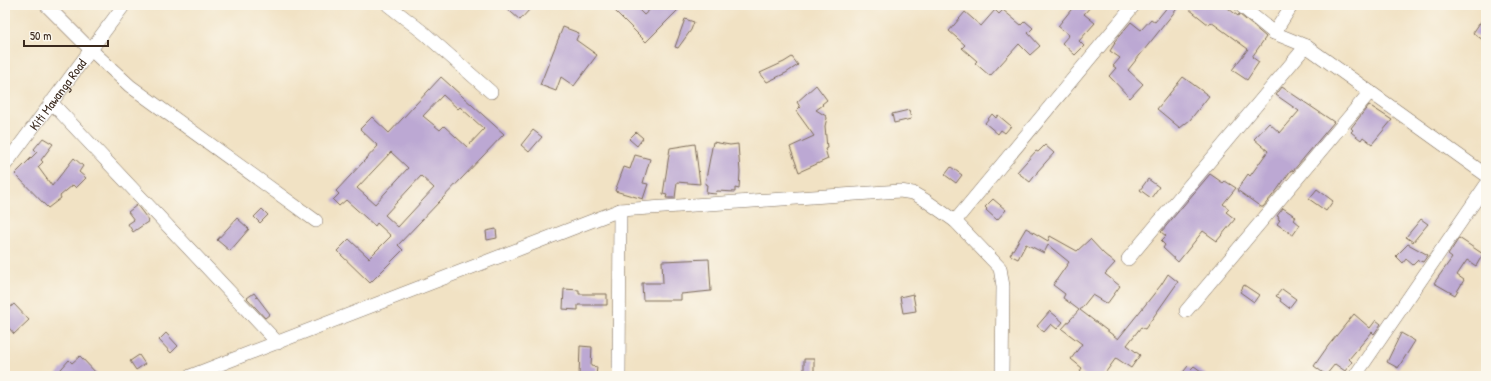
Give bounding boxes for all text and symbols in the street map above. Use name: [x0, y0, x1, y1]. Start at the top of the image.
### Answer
scale bar: [24, 22, 108, 48]
text: 50 m: [30, 27, 51, 44]
street label: Kiti Mawanga Road: [25, 55, 90, 134]

